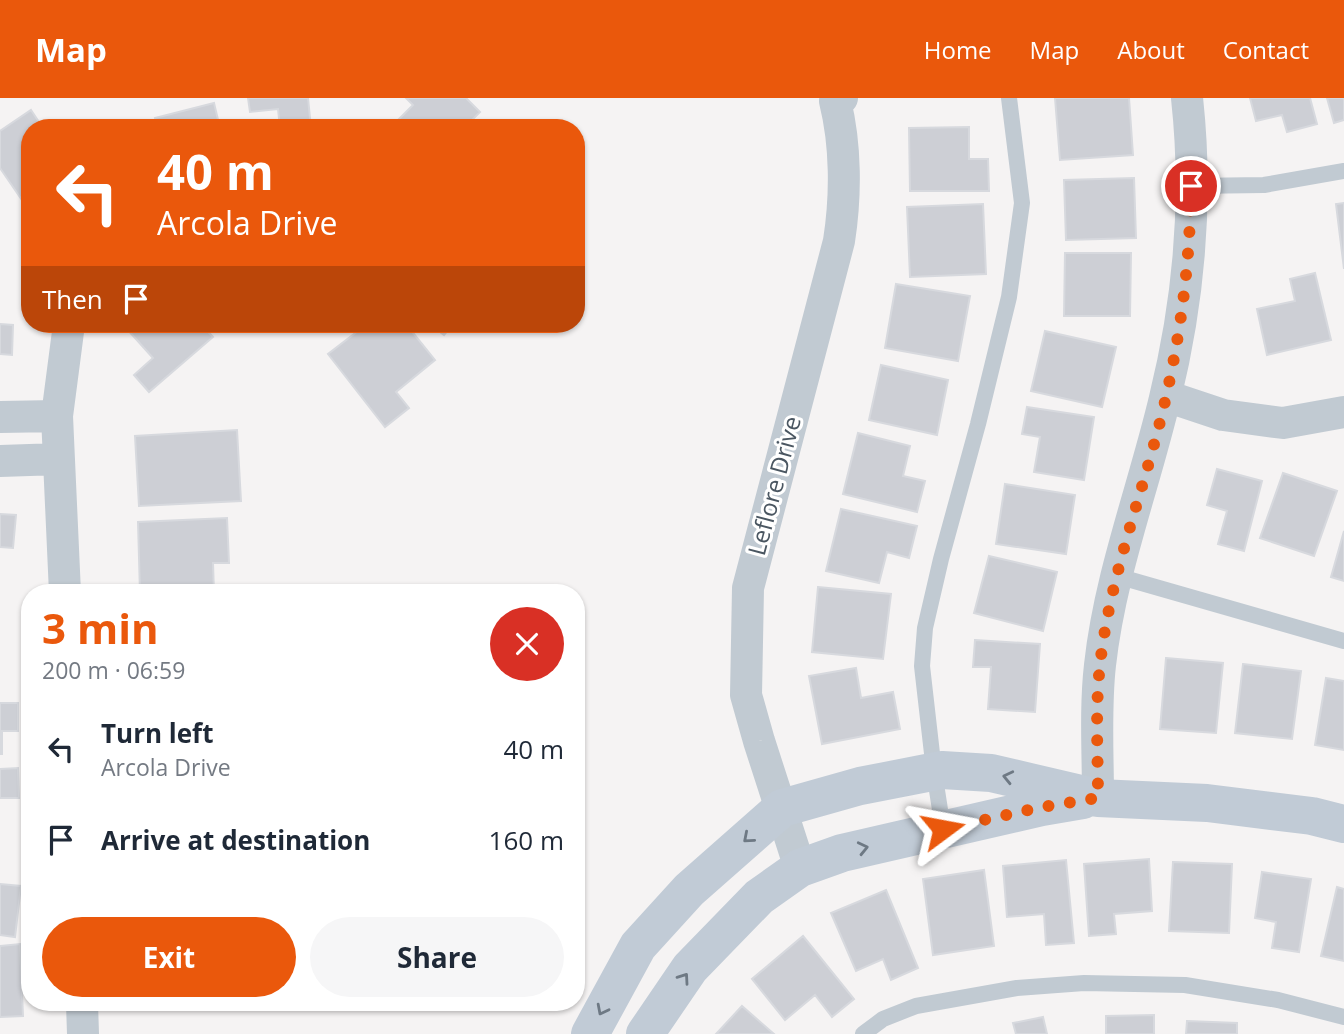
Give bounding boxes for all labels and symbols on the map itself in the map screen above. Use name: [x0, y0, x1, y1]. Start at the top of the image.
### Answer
pin: [1161, 156, 1221, 216]
street label: Leflore Drive: [739, 412, 808, 559]
one-way arrow: [1002, 770, 1014, 785]
position arrow: [906, 792, 980, 866]
one-way arrow: [743, 830, 756, 842]
one-way arrow: [857, 842, 869, 856]
one-way arrow: [676, 973, 688, 986]
one-way arrow: [597, 1003, 611, 1015]

